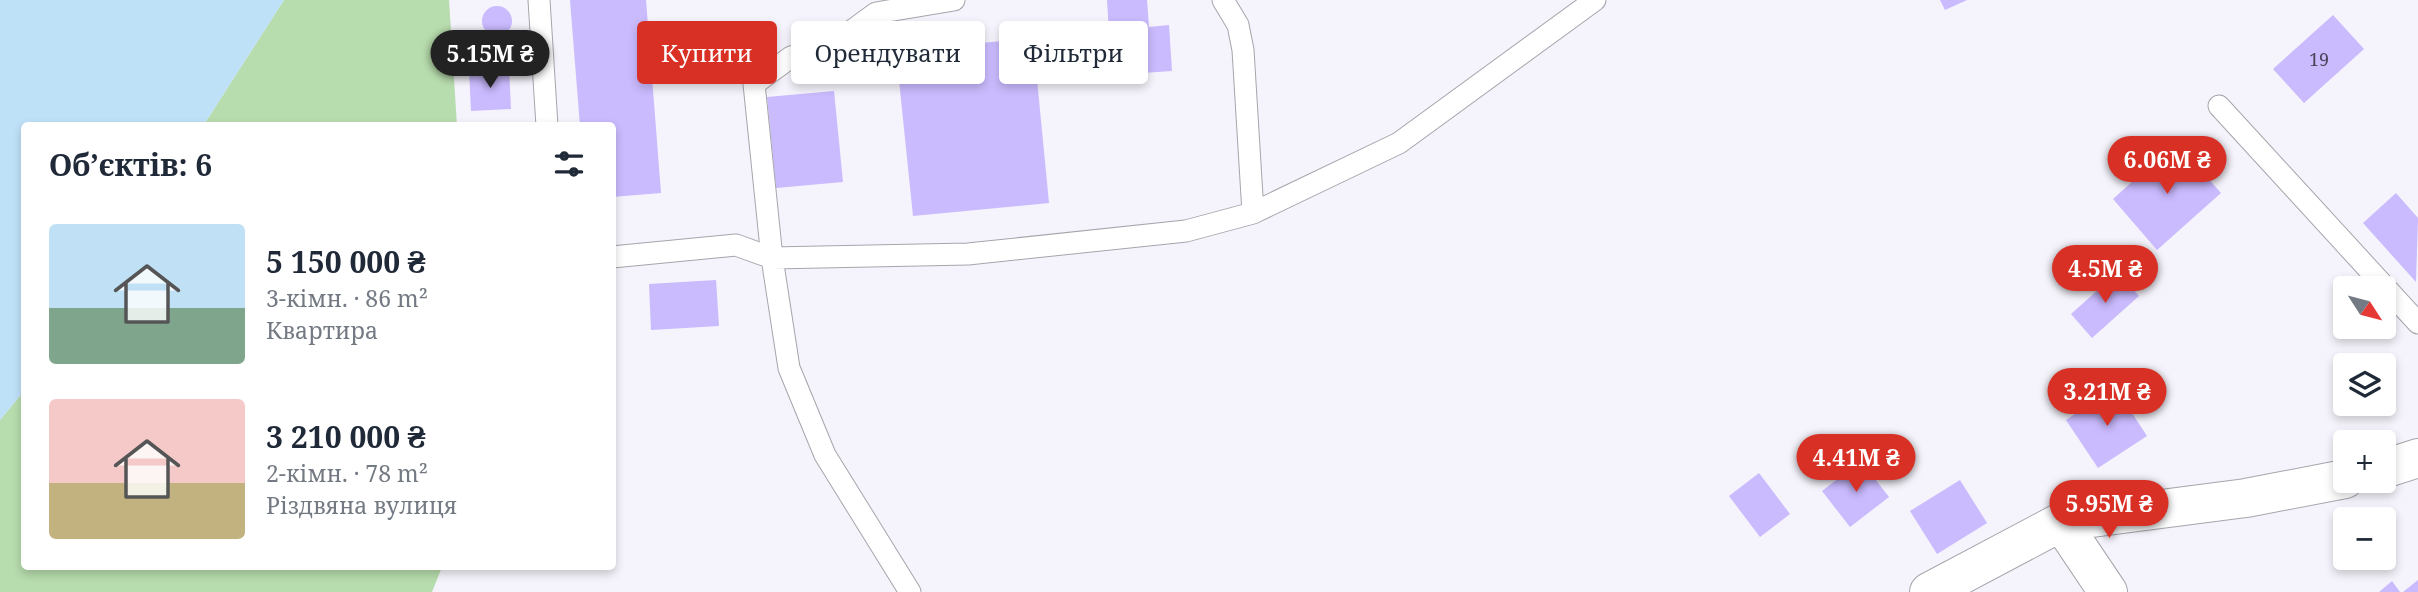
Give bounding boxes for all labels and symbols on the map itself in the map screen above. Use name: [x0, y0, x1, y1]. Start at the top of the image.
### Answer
pin: 5.15M ₴: [425, 31, 555, 90]
house number: 19: [2309, 47, 2329, 71]
pin: 6.06M ₴: [2102, 136, 2232, 196]
pin: 4.5M ₴: [2048, 246, 2162, 305]
north arrow: [2333, 276, 2396, 340]
pin: 3.21M ₴: [2042, 368, 2172, 428]
pin: 4.41M ₴: [1791, 434, 1921, 494]
pin: 5.95M ₴: [2044, 480, 2174, 540]

